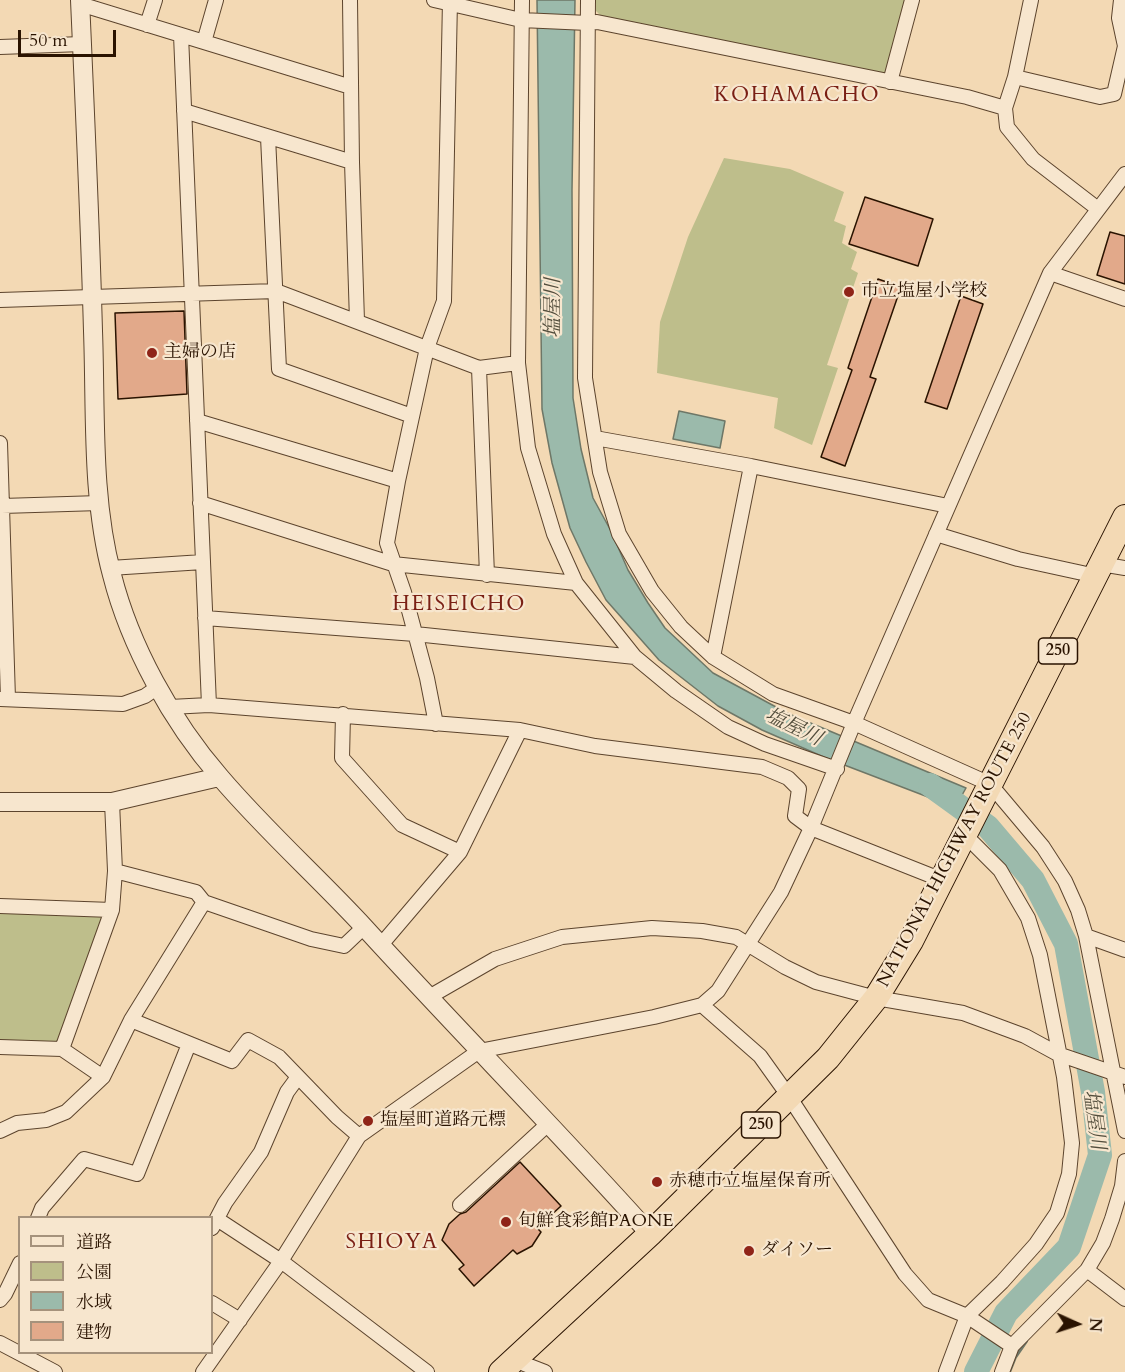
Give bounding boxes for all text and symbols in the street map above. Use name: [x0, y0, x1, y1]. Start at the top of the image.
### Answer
scale bar: [21, 18, 118, 56]
text: 50 m: [29, 28, 68, 53]
district label: KOHAMACHO: [714, 83, 880, 109]
water label: 塩屋川: [542, 278, 566, 338]
place label: 市立塩屋小学校: [861, 281, 987, 303]
marker: 市立塩屋小学校: [842, 285, 856, 299]
place label: 主婦の店: [164, 342, 236, 364]
marker: 主婦の店: [145, 346, 159, 360]
district label: HEISEICHO: [392, 592, 526, 618]
road number: 250: [1038, 638, 1078, 664]
water label: 塩屋川: [761, 704, 825, 752]
street label: NATIONAL HIGHWAY ROUTE 250: [873, 709, 1037, 991]
water label: 塩屋川: [1077, 1089, 1109, 1151]
place label: 塩屋町道路元標: [380, 1110, 506, 1132]
road number: 250: [742, 1112, 780, 1138]
marker: 塩屋町道路元標: [361, 1114, 375, 1128]
place label: 赤穂市立塩屋保育所: [669, 1171, 831, 1193]
marker: 赤穂市立塩屋保育所: [650, 1175, 664, 1189]
place label: 旬鮮食彩館PAONE: [518, 1211, 673, 1233]
marker: 旬鮮食彩館PAONE: [499, 1215, 513, 1229]
legend: [18, 1216, 213, 1354]
text: 道路: [76, 1230, 112, 1255]
district label: SHIOYA: [346, 1230, 438, 1256]
place label: ダイソー: [761, 1240, 833, 1262]
marker: ダイソー: [742, 1244, 756, 1258]
text: 公園: [76, 1260, 112, 1285]
text: 水域: [76, 1290, 112, 1315]
north arrow: [1047, 1294, 1107, 1354]
text: N: [1084, 1317, 1106, 1332]
text: 建物: [76, 1320, 112, 1345]

